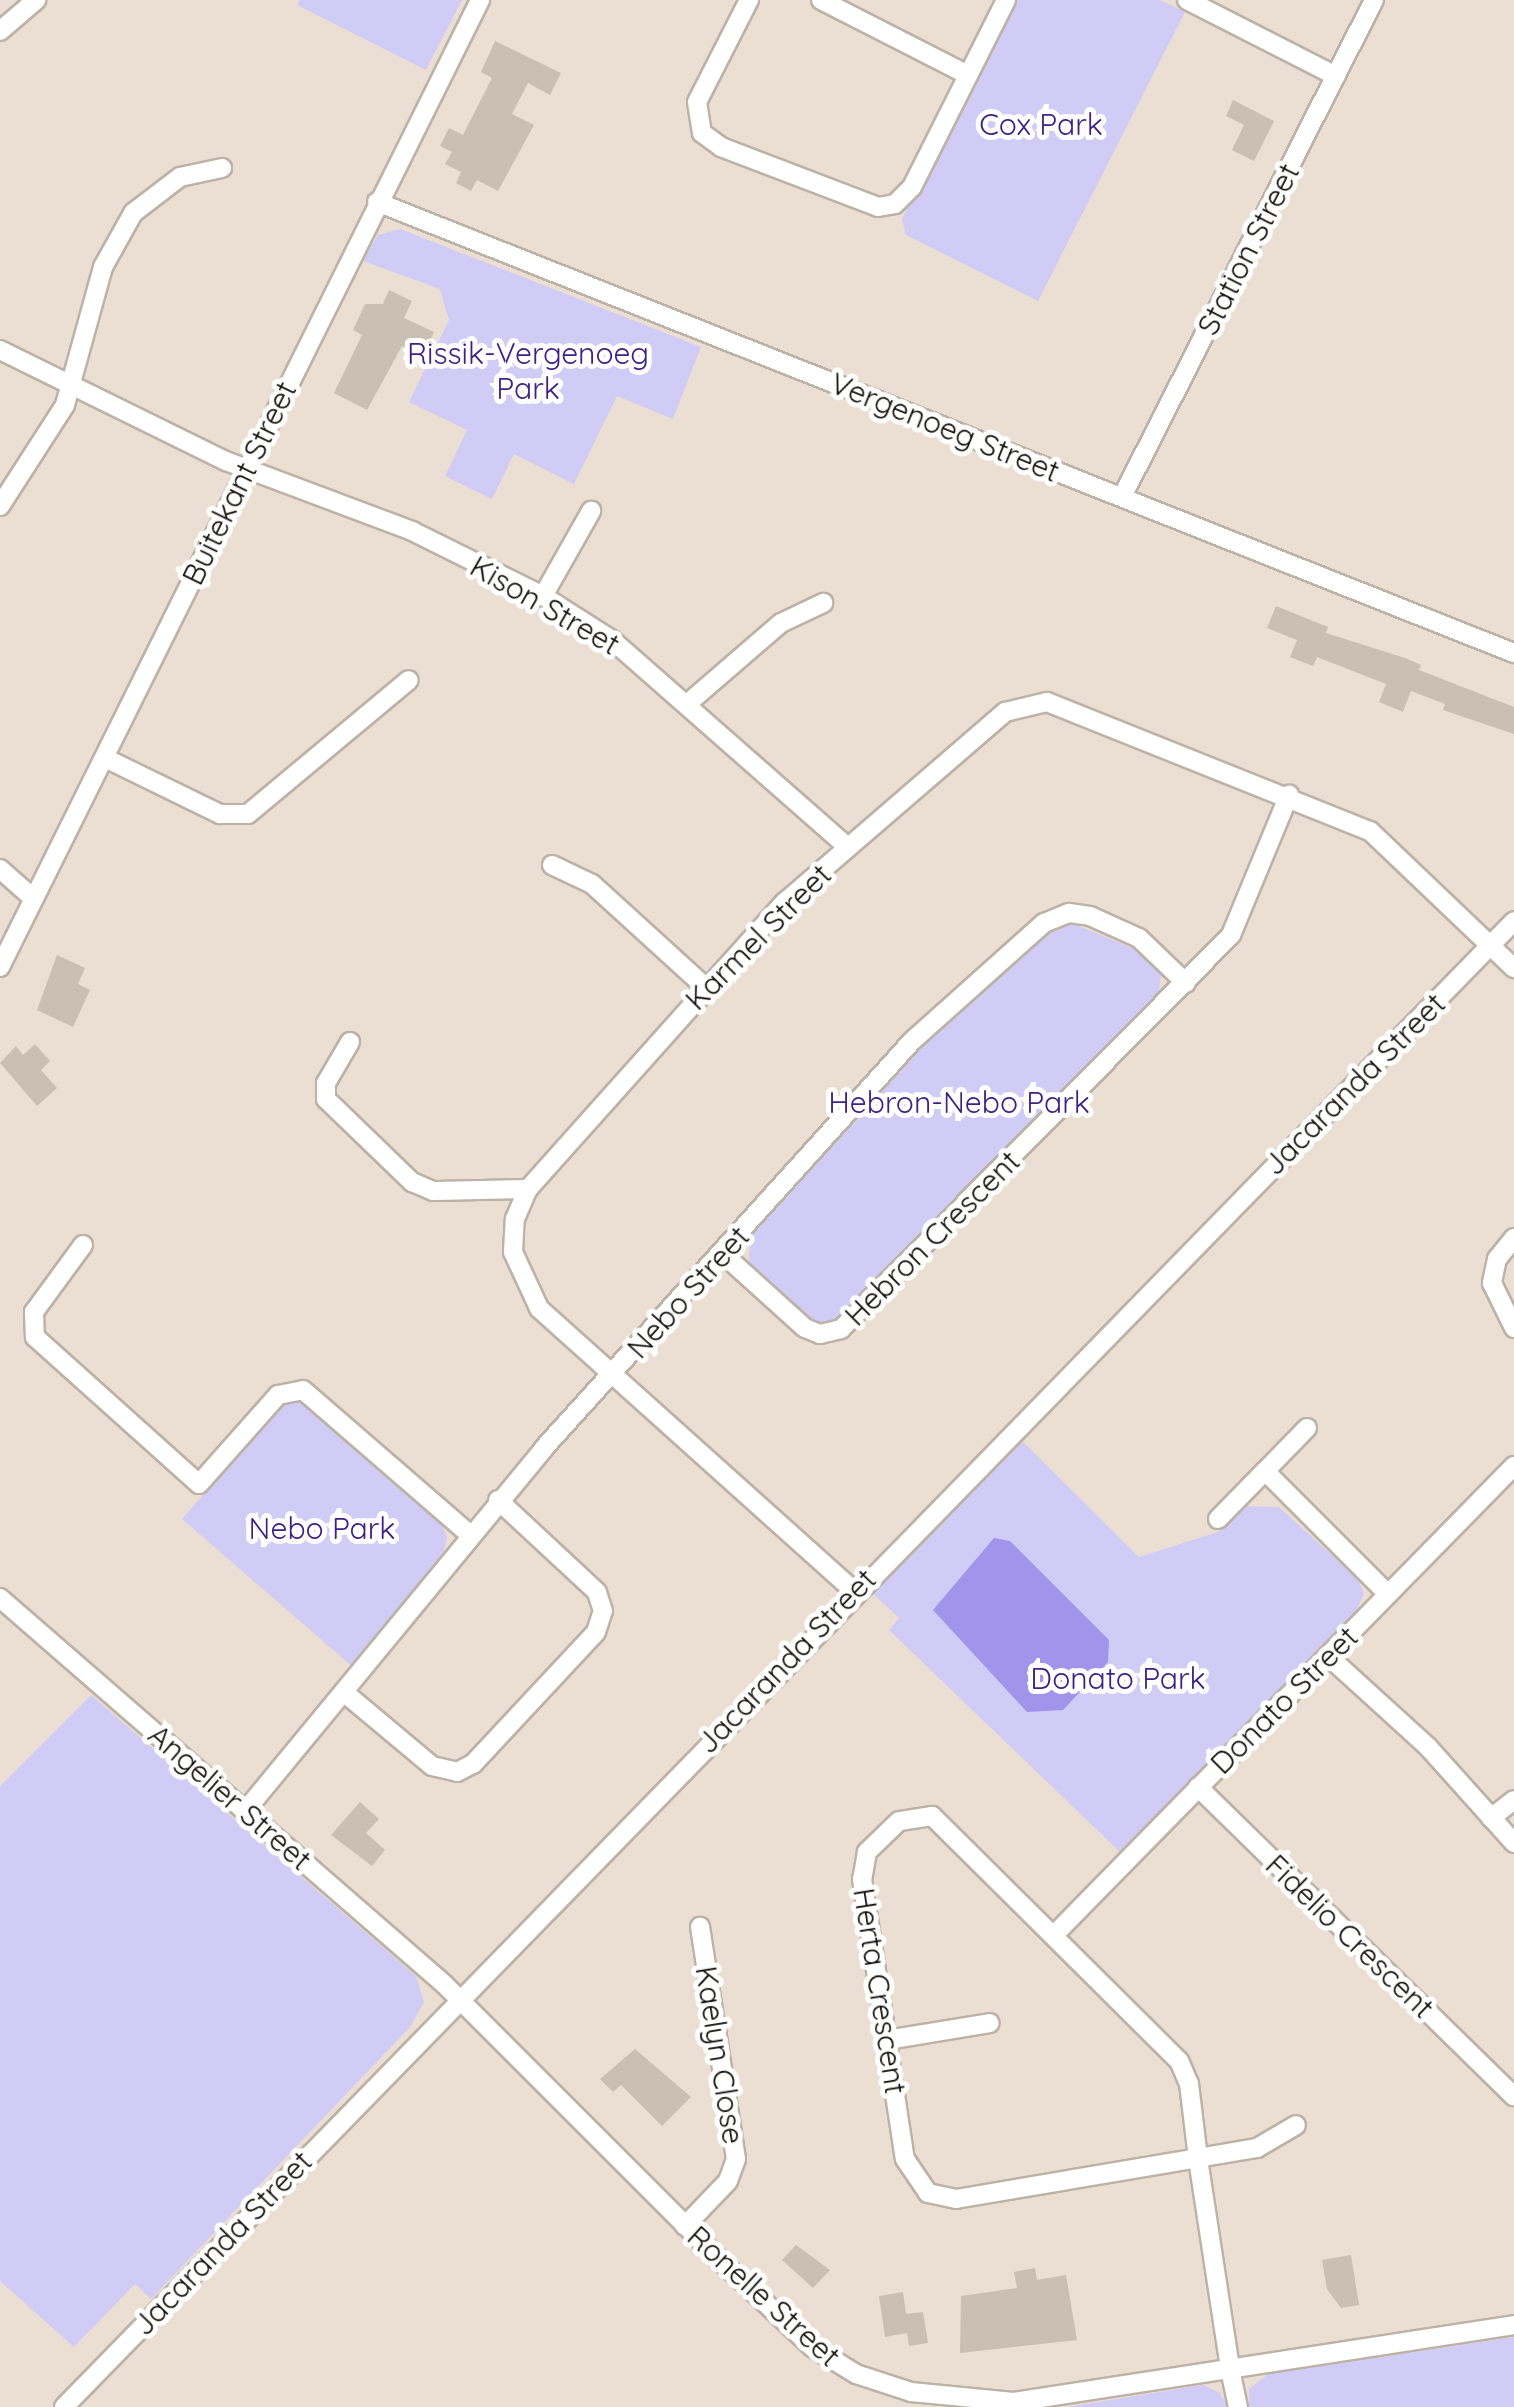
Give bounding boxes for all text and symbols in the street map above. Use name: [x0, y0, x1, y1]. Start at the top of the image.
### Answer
park label: Cox Park: [979, 106, 1103, 142]
street label: Station Street: [1189, 157, 1307, 341]
park label: Rissik-Vergenoeg Park: [407, 335, 649, 406]
street label: Vergenoeg Street: [825, 365, 1065, 489]
street label: Buitekant Street: [174, 375, 304, 591]
street label: Kison Street: [464, 548, 626, 662]
street label: Karmel Street: [678, 857, 838, 1017]
street label: Jacaranda Street: [1256, 986, 1452, 1182]
park label: Hebron-Nebo Park: [828, 1084, 1090, 1120]
street label: Hebron Crescent: [837, 1143, 1027, 1333]
street label: Nebo Street: [619, 1219, 757, 1365]
park label: Nebo Park: [249, 1510, 395, 1546]
street label: Jacaranda Street: [689, 1561, 883, 1761]
street label: Donato Street: [1203, 1619, 1365, 1781]
park label: Donato Park: [1030, 1660, 1206, 1696]
street label: Angelier Street: [141, 1717, 319, 1877]
street label: Fidelio Crescent: [1258, 1847, 1442, 2025]
street label: Herta Crescent: [846, 1885, 914, 2097]
street label: Kaelyn Close: [688, 1963, 752, 2147]
street label: Jacaranda Street: [125, 2143, 319, 2343]
street label: Ronelle Street: [680, 2218, 848, 2374]

